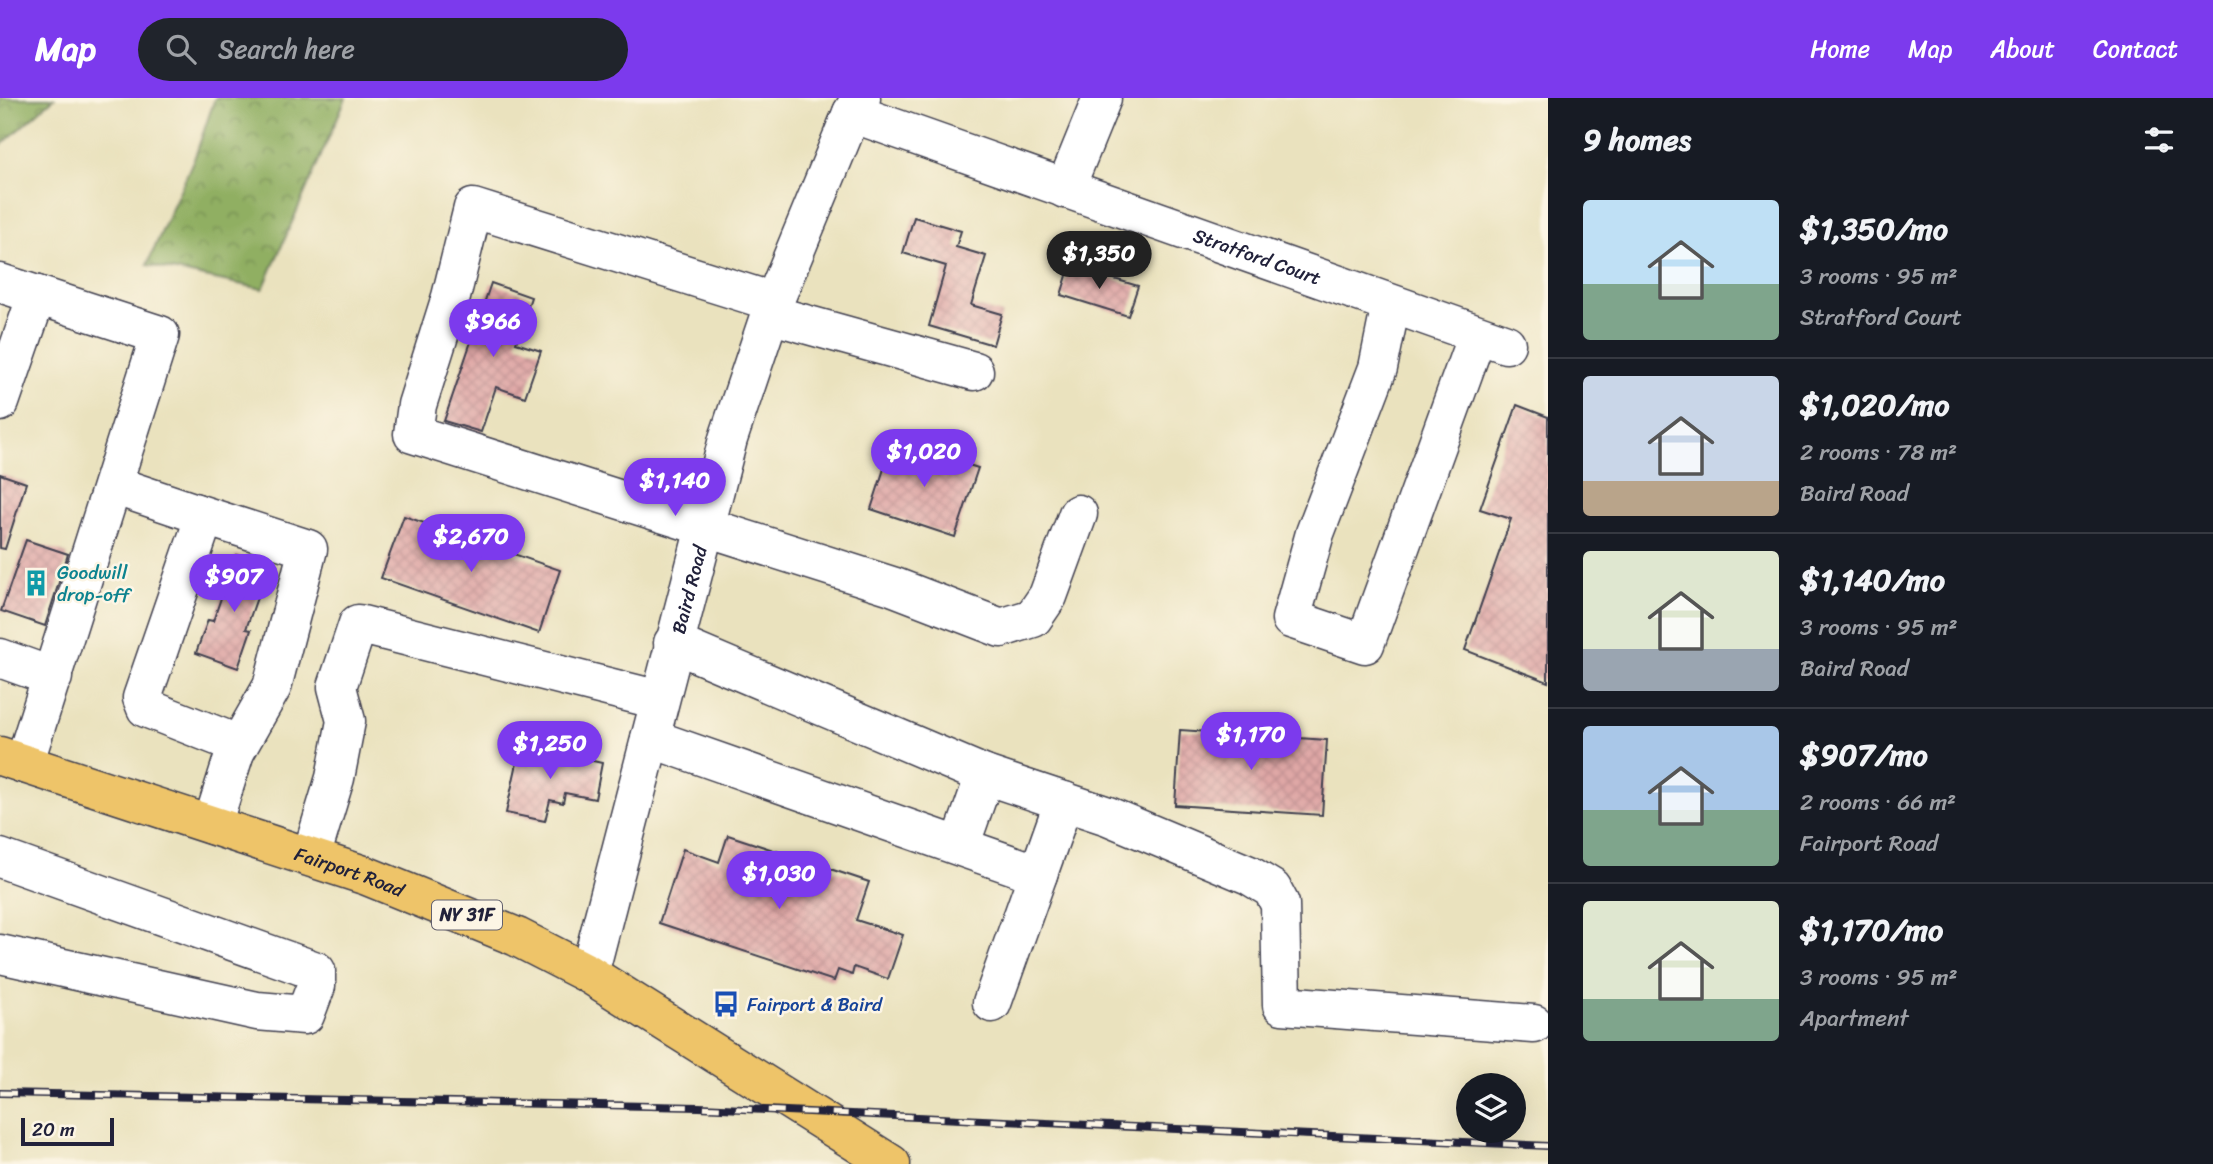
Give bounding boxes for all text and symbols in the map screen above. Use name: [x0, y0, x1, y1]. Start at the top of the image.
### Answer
search box: [138, 18, 628, 81]
text: Map: [35, 20, 96, 78]
text: Search here: [218, 26, 355, 72]
text: Home: [1810, 28, 1870, 70]
text: Map: [1908, 28, 1952, 70]
text: About: [1990, 28, 2055, 70]
text: Contact: [2093, 28, 2178, 70]
icon: search: [162, 30, 200, 68]
text: 9 homes: [1583, 113, 1691, 167]
icon: filters: [2140, 121, 2178, 159]
text: $1,350/mo: [1800, 202, 1948, 256]
street label: Stratford Court: [1189, 218, 1326, 294]
icon: home: [1639, 228, 1723, 312]
pin: $1,350: [1042, 232, 1156, 291]
text: $1,350: [1063, 233, 1135, 274]
text: 3 rooms · 95 m²: [1800, 256, 1957, 297]
text: Stratford Court: [1800, 297, 1962, 338]
pin: $966: [452, 300, 534, 359]
text: $966: [465, 301, 521, 342]
text: $1,020/mo: [1800, 378, 1950, 432]
icon: home: [1639, 404, 1723, 488]
pin: $1,020: [867, 430, 981, 489]
text: $1,020: [887, 431, 961, 472]
text: 2 rooms · 78 m²: [1800, 432, 1957, 473]
pin: $1,140: [618, 458, 732, 518]
text: $1,140: [640, 460, 710, 501]
text: Baird Road: [1800, 473, 1909, 514]
pin: $2,670: [414, 514, 528, 574]
text: $2,670: [433, 516, 509, 557]
street label: Baird Road: [662, 540, 717, 637]
text: $1,140/mo: [1800, 553, 1945, 607]
pin: $907: [193, 554, 275, 614]
place label: Goodwill drop-off: [57, 556, 133, 611]
text: $907: [205, 556, 263, 597]
building icon: Goodwill drop-off: [21, 568, 51, 598]
icon: home: [1639, 579, 1723, 663]
text: 3 rooms · 95 m²: [1800, 607, 1957, 648]
text: Baird Road: [1800, 648, 1909, 689]
pin: $1,170: [1194, 712, 1308, 772]
text: $1,170: [1216, 714, 1286, 755]
pin: $1,250: [493, 722, 607, 781]
text: $1,250: [513, 723, 587, 764]
text: $907/mo: [1800, 728, 1928, 782]
icon: home: [1639, 754, 1723, 838]
text: 2 rooms · 66 m²: [1800, 782, 1956, 823]
text: Fairport Road: [1800, 823, 1938, 864]
street label: Fairport Road: [290, 837, 410, 906]
pin: $1,030: [722, 852, 836, 911]
text: $1,030: [742, 853, 816, 894]
road number: NY 31F: [432, 900, 502, 930]
text: $1,170/mo: [1800, 903, 1943, 957]
icon: home: [1639, 929, 1723, 1013]
text: 3 rooms · 95 m²: [1800, 957, 1957, 998]
place label: Fairport & Baird: [747, 988, 883, 1021]
bus stop icon: Fairport & Baird: [711, 989, 741, 1019]
text: Apartment: [1800, 998, 1909, 1039]
map controls: [1456, 1073, 1526, 1143]
button: layers: [1456, 1073, 1526, 1143]
text: 20 m: [32, 1113, 75, 1146]
scale bar: [21, 1115, 114, 1147]

